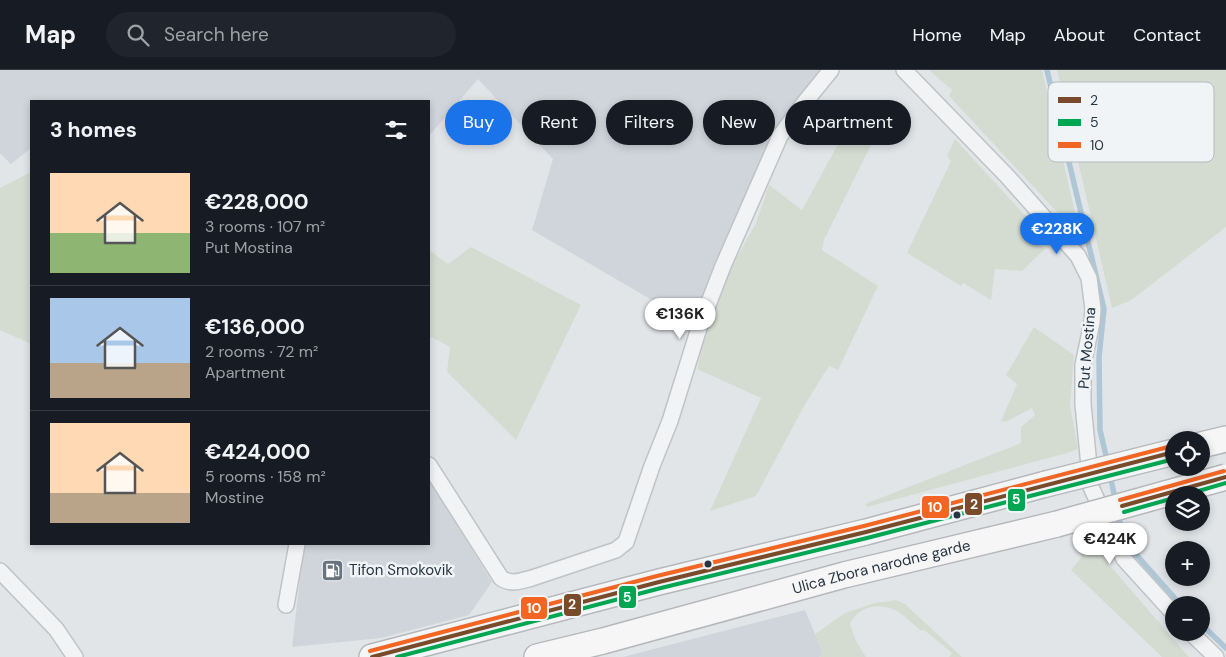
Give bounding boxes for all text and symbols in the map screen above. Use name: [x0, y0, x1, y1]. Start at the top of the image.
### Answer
search box: [106, 12, 456, 57]
text: Map: [25, 19, 76, 50]
icon: search: [124, 21, 152, 49]
text: Search here: [164, 22, 269, 47]
text: Home: [912, 23, 962, 47]
text: Map: [990, 23, 1026, 47]
text: About: [1054, 23, 1105, 47]
text: Contact: [1133, 23, 1201, 47]
legend: [1048, 82, 1214, 162]
text: 2: [1090, 91, 1098, 109]
chip: Buy: [445, 100, 512, 145]
chip: Rent: [522, 100, 596, 145]
chip: Filters: [606, 100, 693, 145]
chip: New: [703, 100, 775, 145]
chip: Apartment: [785, 100, 911, 145]
text: 5: [1090, 113, 1099, 131]
text: 3 homes: [50, 116, 137, 144]
icon: filters: [382, 116, 410, 144]
text: 10: [1090, 136, 1104, 154]
text: €228,000: [205, 188, 309, 216]
icon: home: [90, 193, 150, 253]
pin: €228K: [1022, 212, 1092, 255]
text: 3 rooms · 107 m²: [205, 216, 325, 237]
text: €228K: [1031, 218, 1083, 239]
text: Put Mostina: [205, 237, 293, 258]
pin: €136K: [645, 298, 715, 340]
text: €136K: [656, 303, 704, 324]
street label: Put Mostina: [1073, 306, 1101, 390]
text: €136,000: [205, 313, 305, 341]
icon: home: [90, 318, 150, 378]
text: 2 rooms · 72 m²: [205, 341, 318, 362]
text: Apartment: [205, 362, 285, 383]
map controls: [1165, 431, 1210, 641]
button: locate: [1165, 431, 1210, 476]
text: €424,000: [205, 438, 310, 466]
icon: home: [90, 443, 150, 503]
text: 5 rooms · 158 m²: [205, 466, 326, 487]
button: layers: [1165, 486, 1210, 531]
text: Mostine: [205, 487, 264, 508]
line badge: 5: [1007, 488, 1026, 512]
text: 5: [1012, 490, 1020, 508]
line badge: 2: [964, 492, 983, 516]
line badge: 10: [921, 495, 950, 519]
text: 2: [970, 495, 978, 513]
text: 10: [928, 498, 943, 516]
unlabelled marker: [952, 510, 962, 520]
pin: €424K: [1075, 522, 1145, 565]
text: €424K: [1083, 528, 1137, 549]
street label: Ulica Zbora narodne garde: [790, 535, 972, 599]
button: +: [1165, 541, 1210, 586]
fuel station icon: Tifon Smokovik: [321, 558, 345, 582]
unlabelled marker: [703, 559, 713, 569]
place label: Tifon Smokovik: [349, 560, 453, 580]
line badge: 5: [618, 585, 637, 609]
text: 5: [623, 588, 631, 606]
line badge: 2: [563, 593, 582, 617]
text: 2: [568, 595, 576, 613]
line badge: 10: [520, 596, 548, 620]
button: −: [1165, 596, 1210, 641]
text: 10: [527, 599, 542, 617]

